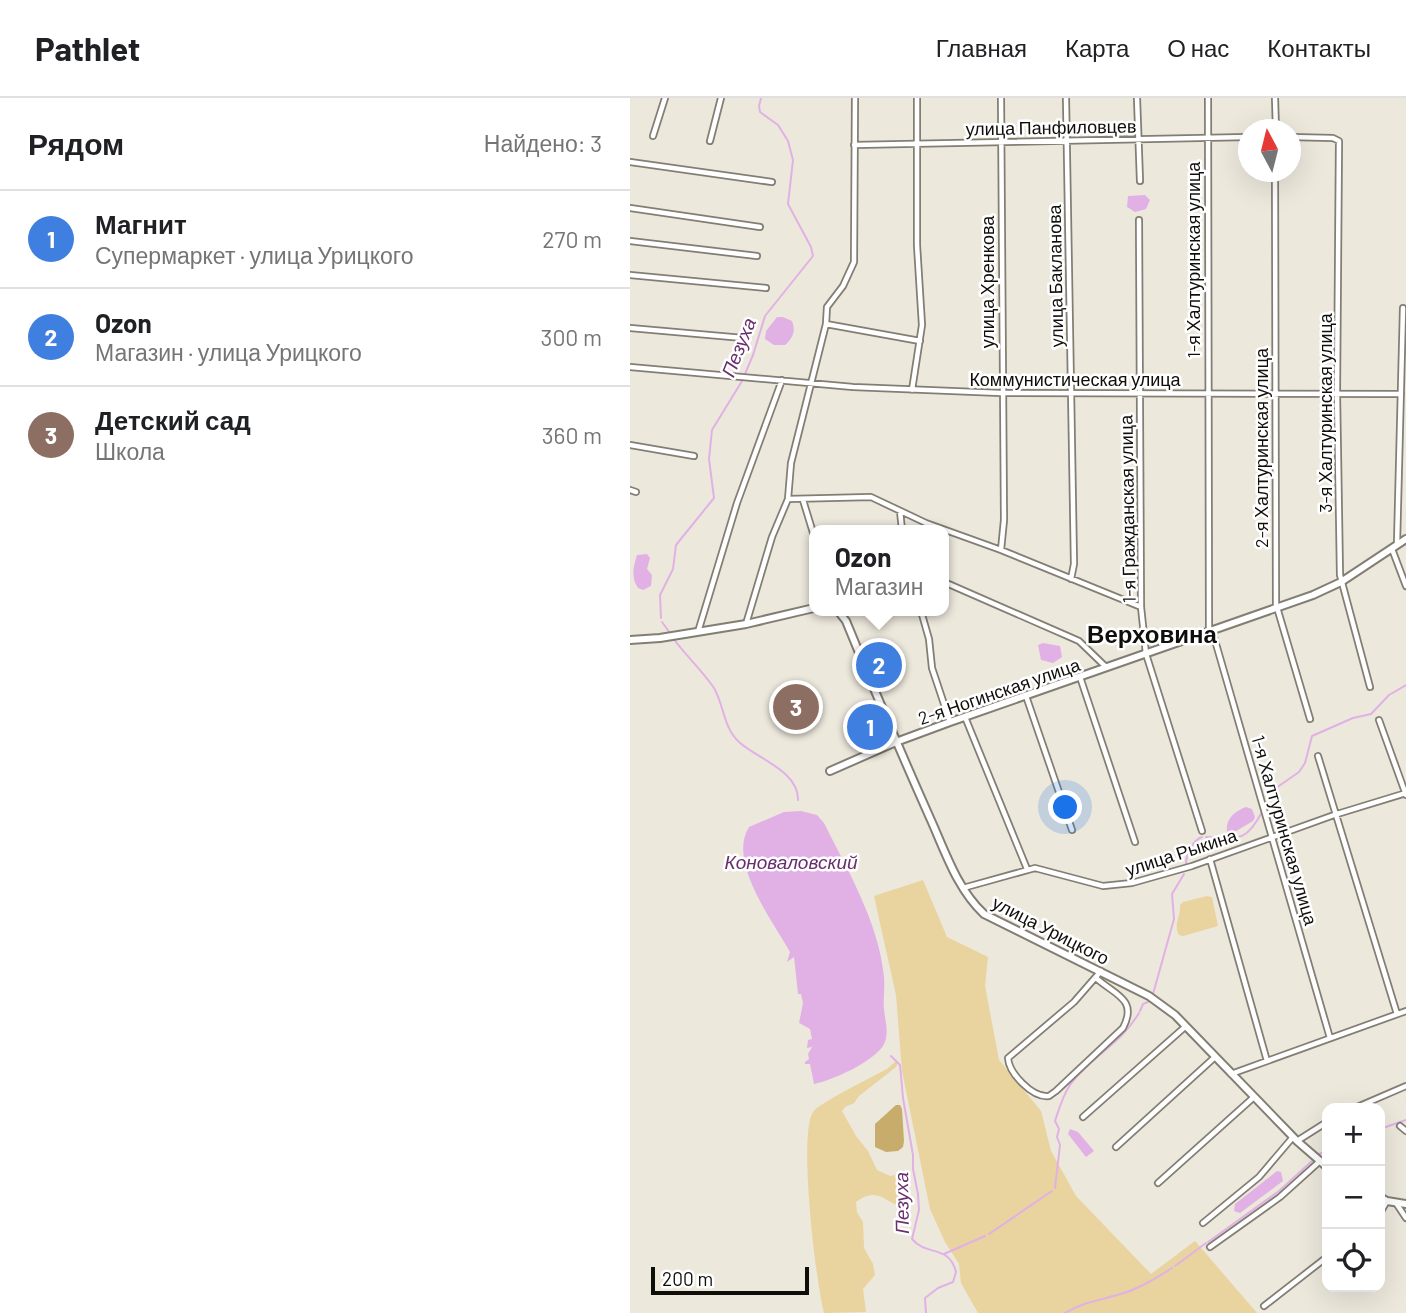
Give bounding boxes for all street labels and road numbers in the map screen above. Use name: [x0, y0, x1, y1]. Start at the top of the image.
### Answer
street label: улица Панфиловцев: [965, 115, 1137, 139]
street label: 1-я Халтуринская улица: [1182, 161, 1204, 358]
street label: улица Бакланова: [1043, 203, 1067, 348]
street label: улица Хренкова: [976, 215, 998, 348]
street label: 3-я Халтуринская улица: [1314, 312, 1336, 513]
street label: 2-я Халтуринская улица: [1250, 347, 1272, 548]
street label: Коммунистическая улица: [969, 368, 1182, 390]
street label: 1-я Гражданская улица: [1114, 414, 1140, 603]
street label: 2-я Ногинская улица: [915, 653, 1084, 729]
street label: 1-я Халтуринская улица: [1247, 732, 1323, 928]
street label: улица Рыкина: [1122, 823, 1240, 880]
street label: улица Урицкого: [989, 891, 1113, 969]

